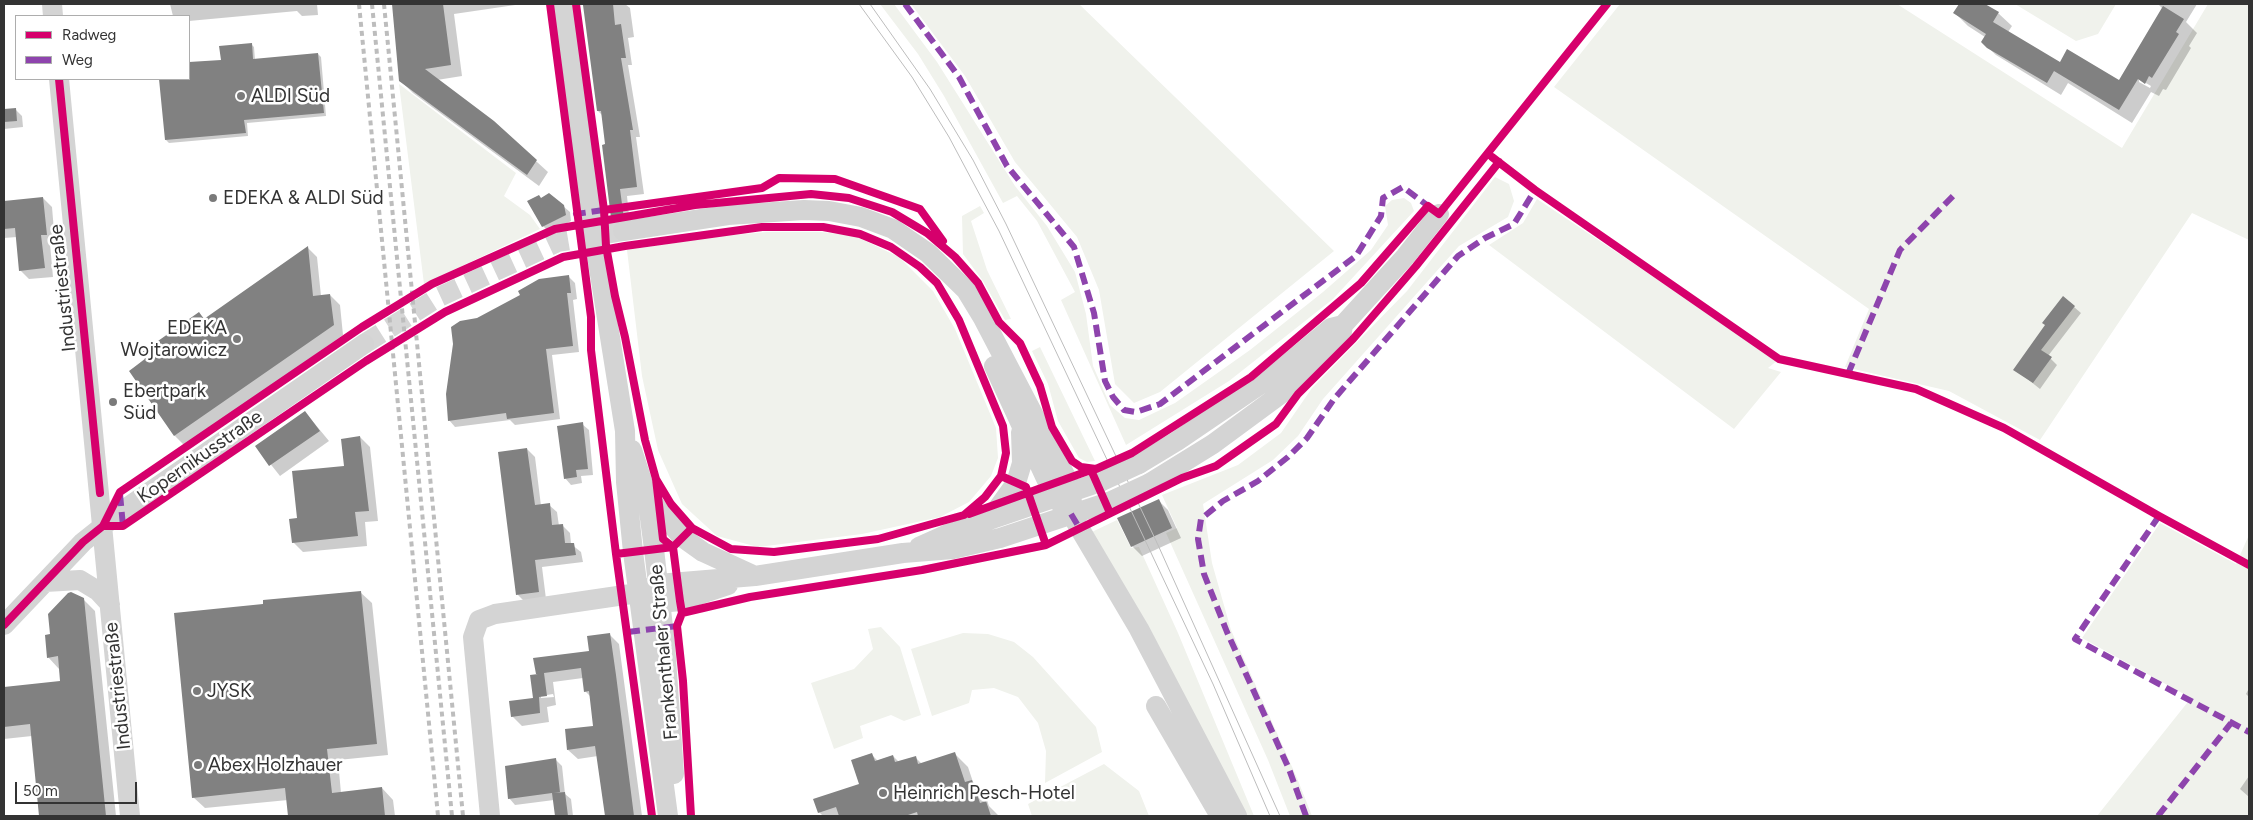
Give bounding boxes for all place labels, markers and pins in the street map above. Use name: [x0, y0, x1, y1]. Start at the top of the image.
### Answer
place label: ALDI Süd: [251, 85, 330, 107]
marker: ALDI Süd: [235, 90, 247, 102]
place label: EDEKA & ALDI Süd: [223, 187, 384, 209]
marker: EDEKA & ALDI Süd: [207, 192, 219, 204]
place label: EDEKA Wojtarowicz: [120, 317, 227, 361]
marker: EDEKA Wojtarowicz: [231, 333, 243, 345]
place label: Ebertpark Süd: [123, 380, 206, 424]
marker: Ebertpark Süd: [107, 396, 119, 408]
place label: JYSK: [207, 680, 252, 702]
marker: JYSK: [191, 685, 203, 697]
place label: Abex Holzhauer: [208, 754, 342, 776]
marker: Abex Holzhauer: [192, 759, 204, 771]
place label: Heinrich Pesch-Hotel: [893, 782, 1075, 804]
marker: Heinrich Pesch-Hotel: [877, 787, 889, 799]

